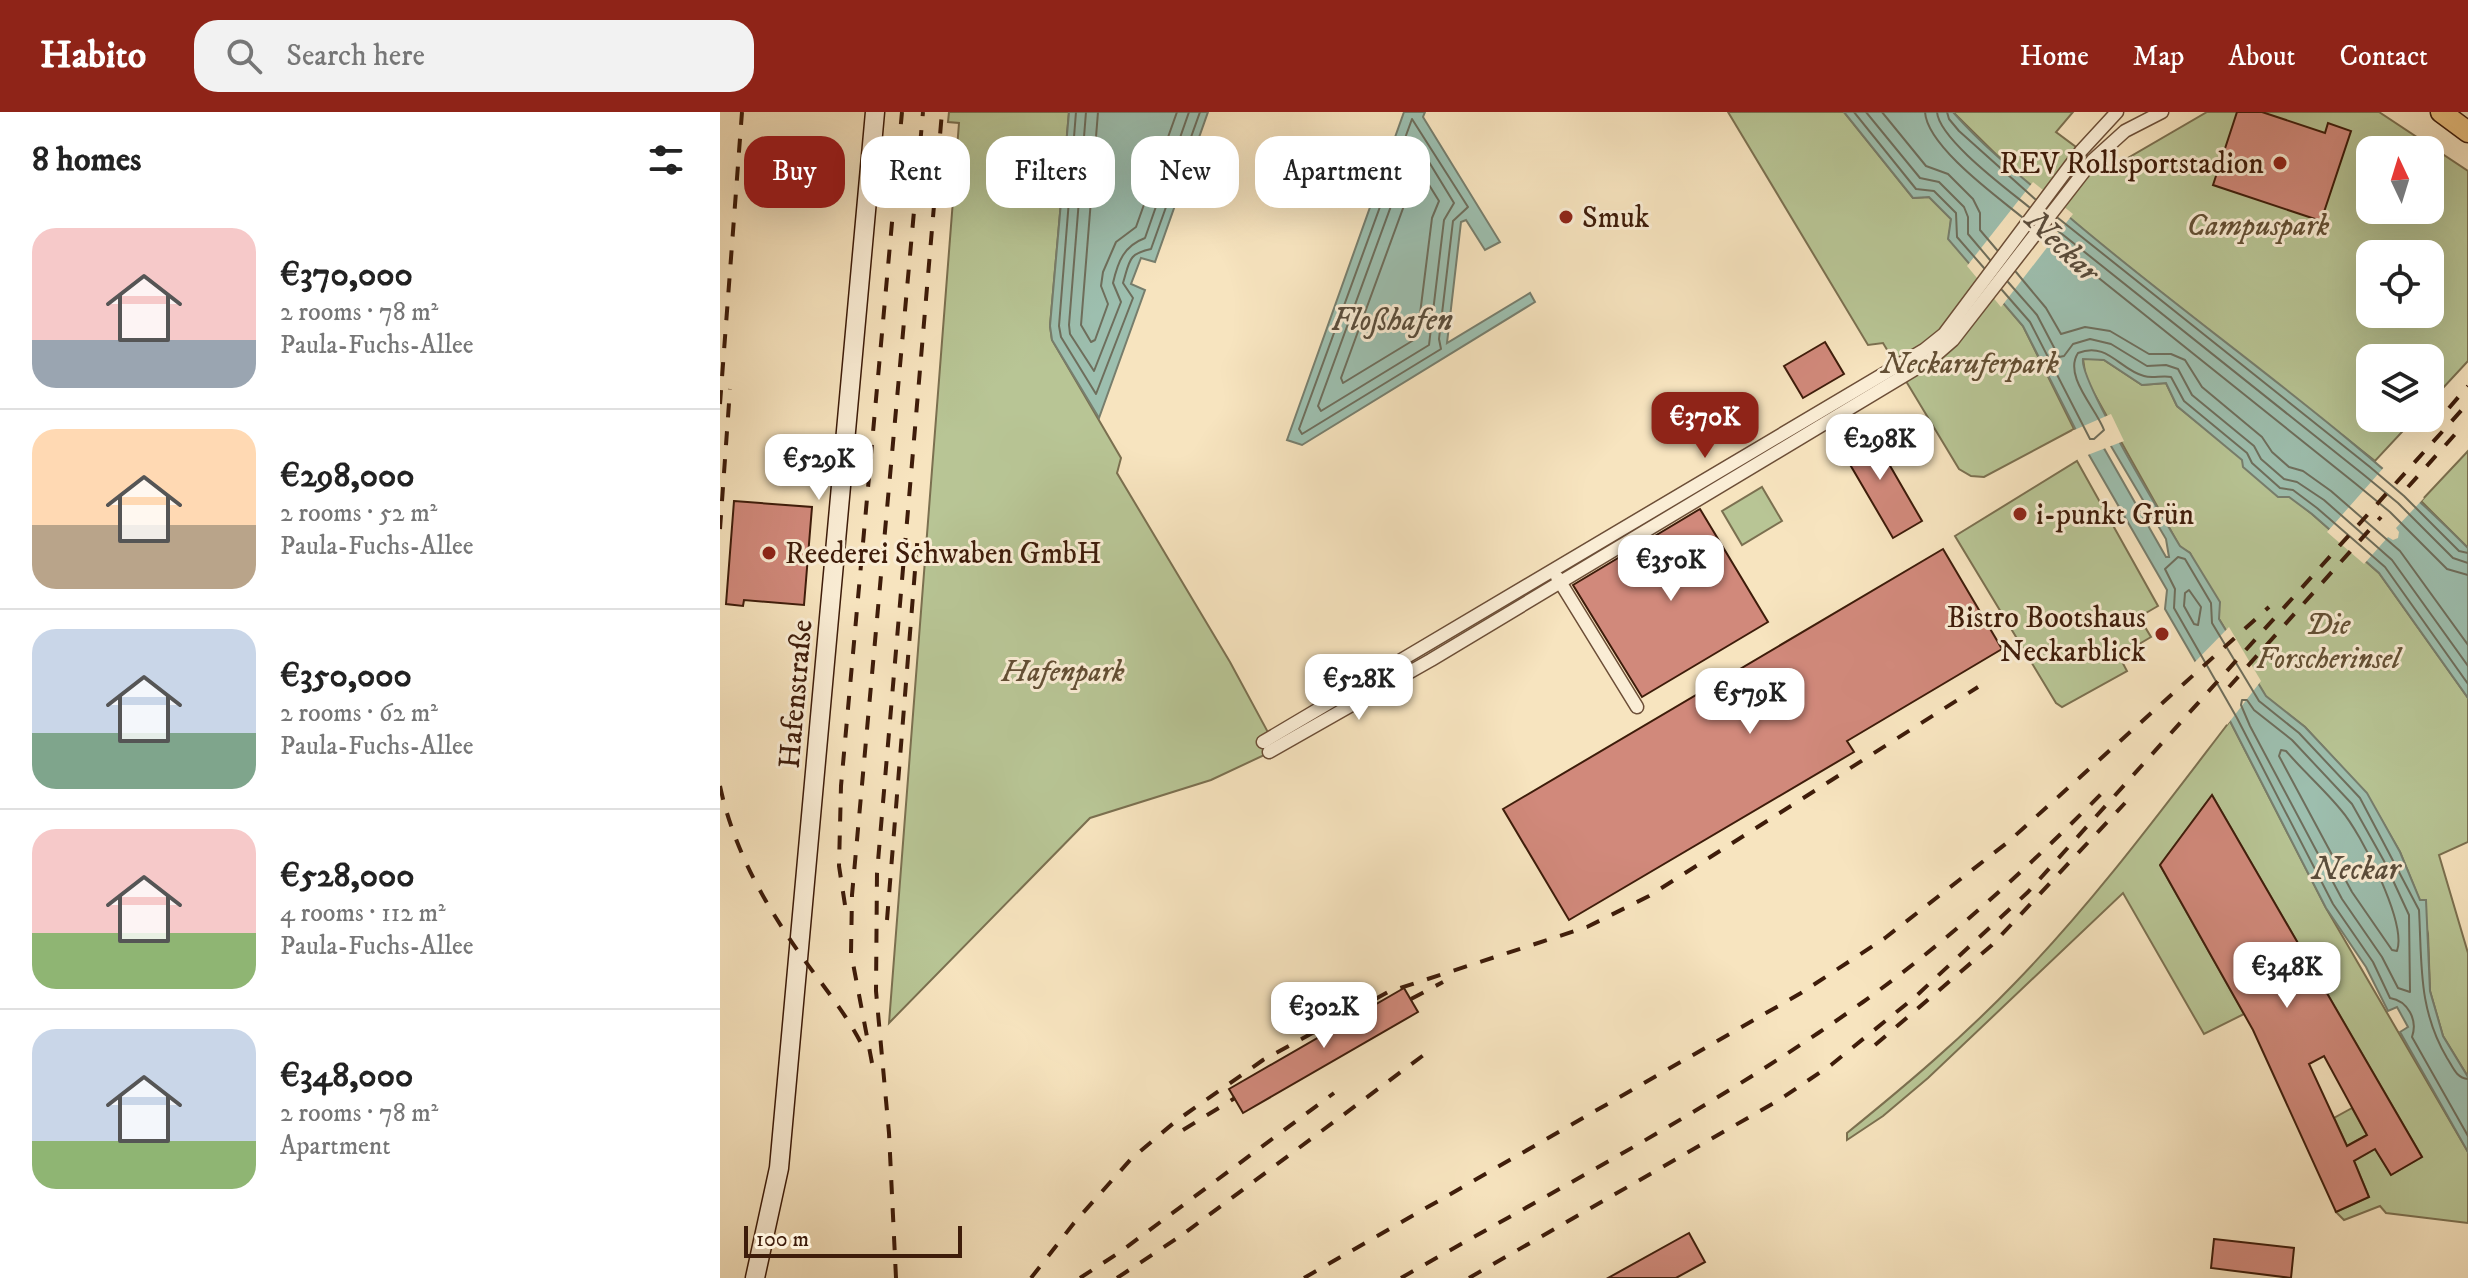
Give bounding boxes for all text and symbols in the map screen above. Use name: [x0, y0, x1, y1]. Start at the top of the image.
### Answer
search box: [194, 20, 754, 92]
text: Habito: [40, 32, 146, 80]
icon: search: [222, 34, 266, 78]
text: Search here: [286, 38, 425, 75]
text: Home: [2020, 39, 2089, 74]
text: Map: [2133, 39, 2184, 74]
text: About: [2228, 39, 2295, 74]
text: Contact: [2339, 39, 2428, 74]
chip: Buy: [744, 136, 845, 208]
chip: Rent: [861, 136, 970, 208]
chip: Filters: [986, 136, 1115, 208]
chip: New: [1131, 136, 1239, 208]
chip: Apartment: [1255, 136, 1430, 208]
north arrow: [2356, 136, 2444, 224]
map controls: [2356, 136, 2444, 432]
icon: filters: [644, 138, 688, 182]
text: 8 homes: [32, 139, 141, 181]
place label: REV Rollsportstadion: [1999, 146, 2264, 183]
marker: REV Rollsportstadion: [2271, 154, 2289, 172]
place label: Smuk: [1582, 200, 1650, 237]
water label: Neckar: [2015, 200, 2109, 293]
marker: Smuk: [1557, 208, 1575, 226]
park label: Campuspark: [2187, 208, 2330, 245]
button: locate: [2356, 240, 2444, 328]
text: €370,000: [280, 254, 413, 296]
icon: home: [96, 260, 192, 356]
text: 2 rooms · 78 m²: [280, 296, 438, 329]
water label: Floßhafen: [1331, 301, 1453, 341]
text: Paula-Fuchs-Allee: [280, 329, 474, 362]
button: layers: [2356, 344, 2444, 432]
park label: Neckaruferpark: [1879, 346, 2059, 383]
pin: €370K: [1649, 392, 1761, 460]
text: €370K: [1670, 401, 1740, 434]
pin: €298K: [1824, 414, 1936, 482]
text: €298K: [1844, 423, 1916, 456]
pin: €529K: [763, 434, 875, 502]
text: €529K: [783, 443, 855, 476]
text: €298,000: [280, 455, 415, 497]
icon: home: [96, 461, 192, 557]
text: 2 rooms · 52 m²: [280, 497, 437, 530]
place label: i-punkt Grün: [2036, 497, 2195, 534]
marker: i-punkt Grün: [2011, 505, 2029, 523]
text: Paula-Fuchs-Allee: [280, 530, 474, 563]
pin: €350K: [1615, 535, 1727, 603]
place label: Reederei Schwaben GmbH: [785, 536, 1102, 573]
marker: Reederei Schwaben GmbH: [760, 544, 778, 562]
text: €350K: [1636, 544, 1706, 577]
place label: Bistro Bootshaus Neckarblick: [1947, 600, 2146, 671]
park label: Die Forscherinsel: [2256, 607, 2403, 678]
street label: Hafenstraße: [772, 618, 821, 770]
marker: Bistro Bootshaus Neckarblick: [2153, 625, 2171, 643]
park label: Hafenpark: [1000, 654, 1125, 691]
pin: €528K: [1303, 654, 1415, 722]
text: €350,000: [280, 655, 412, 697]
icon: home: [96, 661, 192, 757]
text: €528K: [1323, 663, 1395, 696]
pin: €579K: [1694, 668, 1806, 736]
text: €579K: [1713, 677, 1787, 710]
text: 2 rooms · 62 m²: [280, 697, 438, 730]
text: Paula-Fuchs-Allee: [280, 730, 474, 763]
water label: Neckar: [2310, 850, 2403, 890]
text: €528,000: [280, 855, 415, 897]
icon: home: [96, 861, 192, 957]
text: 4 rooms · 112 m²: [280, 897, 446, 930]
text: Paula-Fuchs-Allee: [280, 930, 474, 963]
pin: €348K: [2231, 942, 2343, 1010]
text: €348K: [2251, 951, 2323, 984]
pin: €302K: [1268, 982, 1380, 1050]
text: €302K: [1289, 991, 1359, 1024]
text: €348,000: [280, 1055, 413, 1097]
icon: home: [96, 1061, 192, 1157]
text: 2 rooms · 78 m²: [280, 1097, 438, 1130]
text: Apartment: [280, 1130, 391, 1163]
scale bar: [744, 1222, 962, 1258]
text: 100 m: [756, 1226, 809, 1253]

